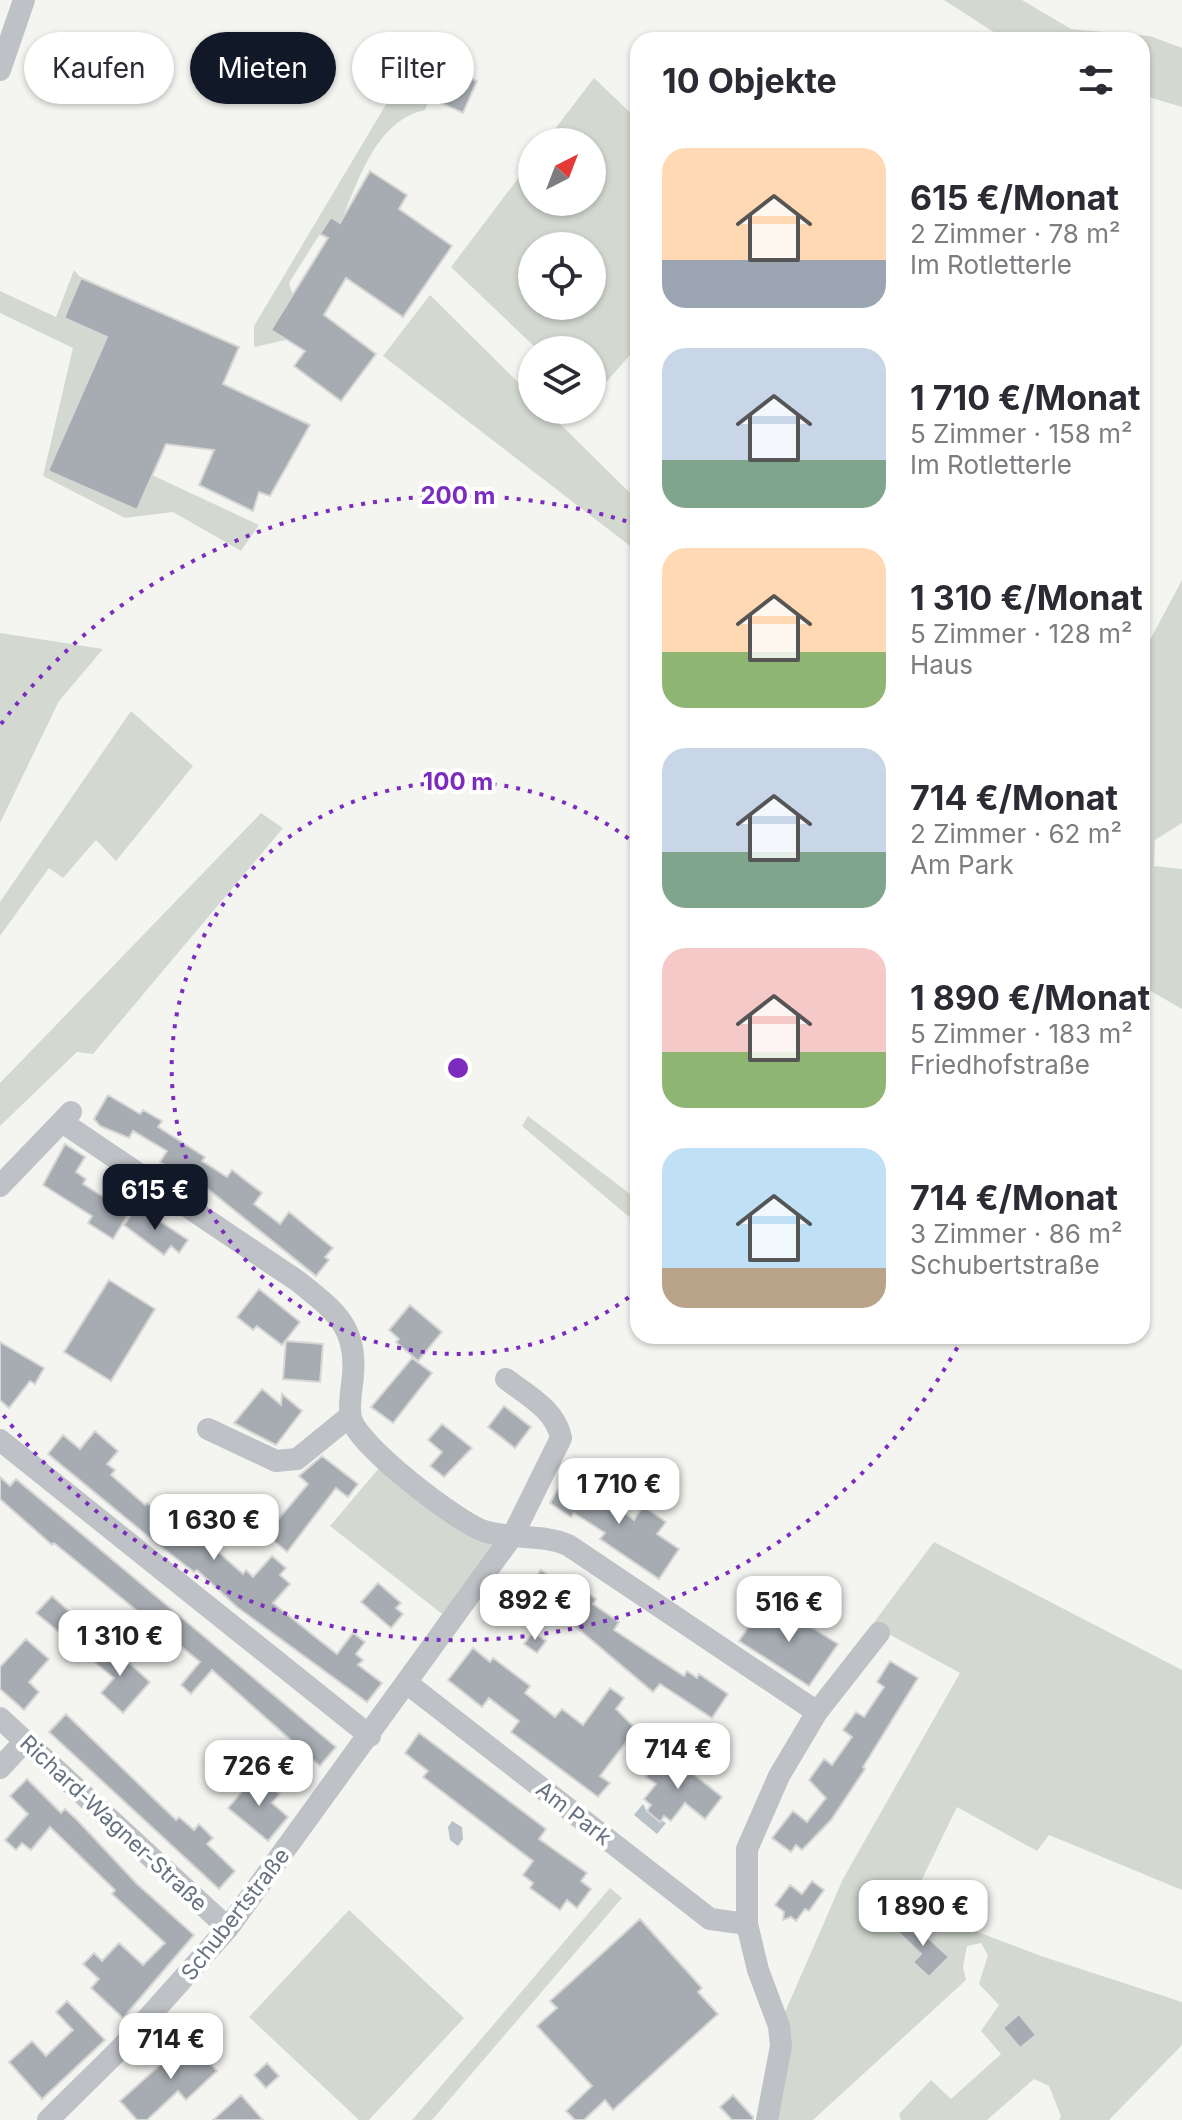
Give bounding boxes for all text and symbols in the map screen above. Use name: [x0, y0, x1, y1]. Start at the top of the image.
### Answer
chip: Kaufen: [24, 32, 174, 104]
chip: Mieten: [190, 32, 336, 104]
chip: Filter: [352, 32, 474, 104]
icon: filters: [1074, 58, 1118, 102]
text: 10 Objekte: [662, 60, 837, 101]
north arrow: [518, 128, 606, 216]
map controls: [518, 128, 606, 424]
text: 615 €/Monat: [910, 177, 1119, 218]
icon: home: [726, 180, 822, 276]
text: 2 Zimmer · 78 m²: [910, 218, 1120, 249]
button: locate: [518, 232, 606, 320]
text: Im Rotletterle: [910, 249, 1072, 280]
button: layers: [518, 336, 606, 424]
text: 1 710 €/Monat: [910, 377, 1140, 418]
icon: home: [726, 380, 822, 476]
text: 5 Zimmer · 158 m²: [910, 418, 1132, 449]
text: Im Rotletterle: [910, 449, 1072, 480]
text: 200 m: [420, 481, 496, 510]
text: 1 310 €/Monat: [910, 577, 1143, 618]
icon: home: [726, 580, 822, 676]
text: 5 Zimmer · 128 m²: [910, 618, 1132, 649]
text: Haus: [910, 649, 973, 680]
text: 100 m: [423, 767, 493, 796]
text: 714 €/Monat: [910, 777, 1118, 818]
icon: home: [726, 780, 822, 876]
text: 2 Zimmer · 62 m²: [910, 818, 1122, 849]
text: Am Park: [910, 849, 1014, 880]
text: 1 890 €/Monat: [910, 977, 1150, 1018]
icon: home: [726, 980, 822, 1076]
text: 5 Zimmer · 183 m²: [910, 1018, 1133, 1049]
text: Friedhofstraße: [910, 1049, 1090, 1080]
centre of rings: [444, 1054, 472, 1082]
pin: 615 €: [99, 1164, 211, 1232]
text: 615 €: [121, 1174, 189, 1205]
text: 714 €/Monat: [910, 1177, 1118, 1218]
icon: home: [726, 1180, 822, 1276]
text: 3 Zimmer · 86 m²: [910, 1218, 1122, 1249]
text: Schubertstraße: [910, 1249, 1100, 1280]
pin: 1 710 €: [545, 1458, 693, 1526]
text: 1 710 €: [576, 1468, 662, 1499]
pin: 1 630 €: [140, 1494, 288, 1562]
text: 1 630 €: [168, 1504, 260, 1535]
pin: 892 €: [479, 1574, 591, 1642]
pin: 516 €: [733, 1576, 845, 1644]
text: 892 €: [498, 1584, 572, 1615]
text: 516 €: [755, 1586, 823, 1617]
pin: 1 310 €: [46, 1610, 194, 1678]
text: 1 310 €: [77, 1620, 163, 1651]
pin: 714 €: [622, 1723, 734, 1791]
street label: Richard-Wagner-Straße: [15, 1730, 213, 1916]
text: 714 €: [644, 1733, 712, 1764]
pin: 726 €: [203, 1740, 315, 1808]
text: 726 €: [223, 1750, 295, 1781]
street label: Am Park: [531, 1776, 617, 1850]
street label: Schubertstraße: [175, 1843, 295, 1985]
pin: 1 890 €: [849, 1880, 997, 1948]
text: 1 890 €: [877, 1890, 969, 1921]
pin: 714 €: [115, 2013, 227, 2081]
text: 714 €: [137, 2023, 205, 2054]

